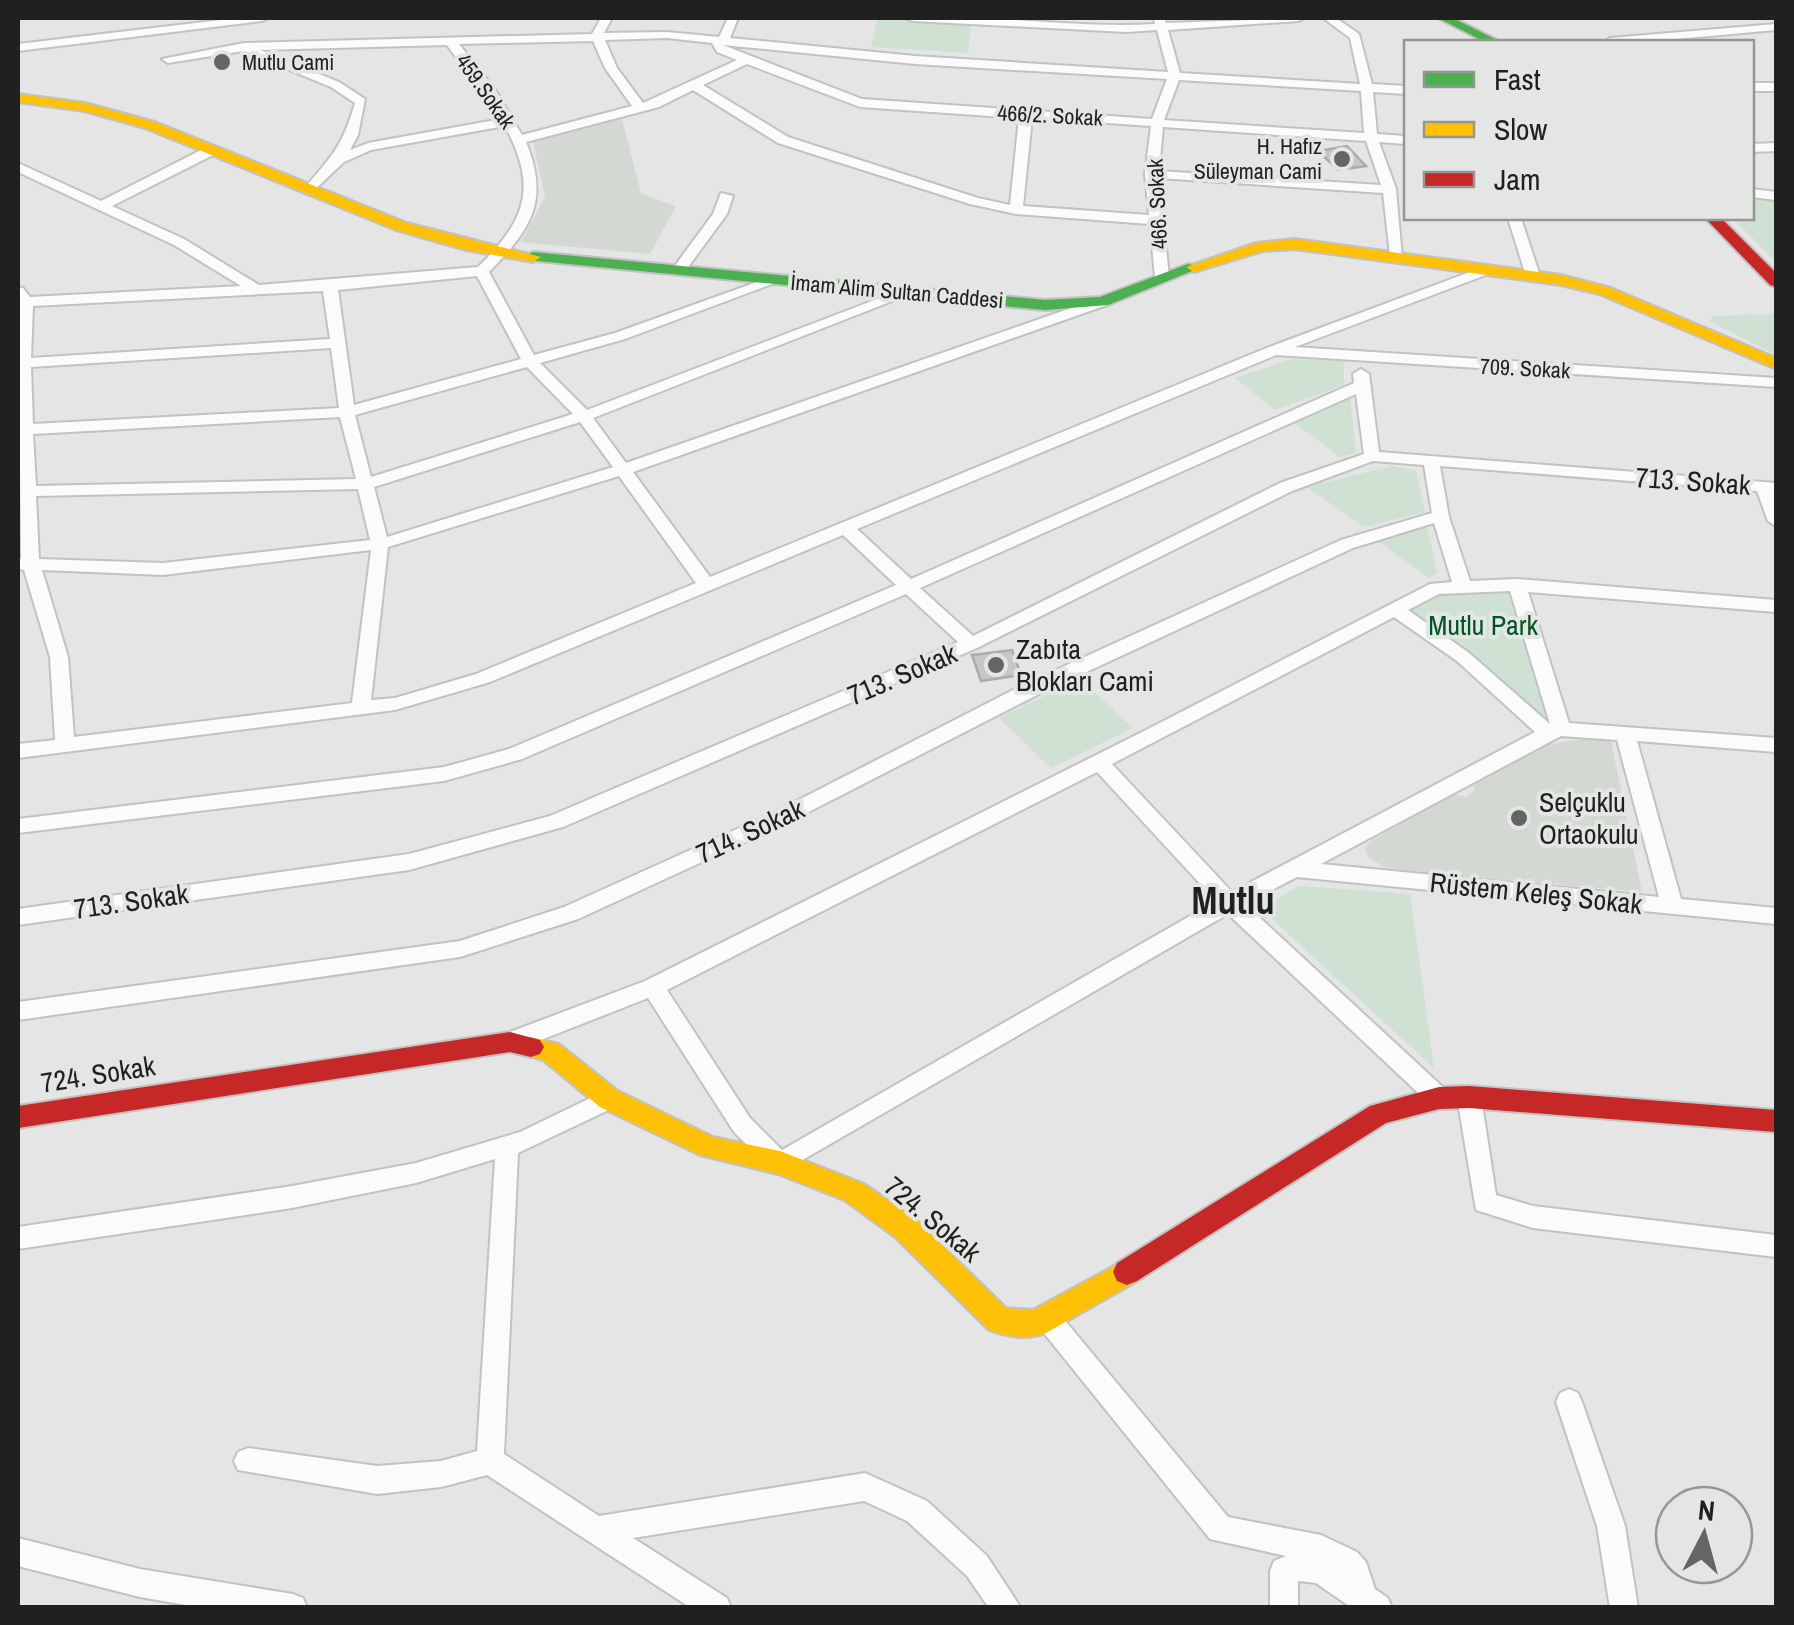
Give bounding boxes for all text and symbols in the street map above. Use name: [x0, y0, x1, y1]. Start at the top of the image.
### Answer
legend: [1404, 40, 1754, 220]
place label: Mutlu Cami: [242, 47, 334, 77]
street label: 459.Sokak: [449, 47, 523, 135]
marker: Mutlu Cami: [211, 51, 233, 73]
text: Fast: [1494, 59, 1541, 99]
street label: 466/2. Sokak: [997, 97, 1104, 133]
text: Slow: [1494, 109, 1548, 149]
place label: H. Hafız Süleyman Cami: [1194, 131, 1322, 186]
marker: H. Hafız Süleyman Cami: [1331, 148, 1353, 170]
street label: 466. Sokak: [1140, 157, 1174, 250]
text: Jam: [1494, 159, 1540, 199]
street label: İmam Alim Sultan Caddesi: [789, 267, 1005, 315]
street label: 709. Sokak: [1479, 351, 1572, 385]
street label: 713. Sokak: [1634, 458, 1752, 504]
park label: Mutlu Park: [1428, 606, 1538, 644]
place label: Zabıta Blokları Cami: [1016, 630, 1154, 700]
street label: 713. Sokak: [842, 634, 963, 714]
marker: Zabıta Blokları Cami: [985, 654, 1007, 676]
place label: Selçuklu Ortaokulu: [1539, 783, 1639, 853]
street label: 714. Sokak: [690, 789, 811, 872]
marker: Selçuklu Ortaokulu: [1508, 807, 1530, 829]
street label: Rüstem Keleş Sokak: [1428, 863, 1644, 923]
street label: 713. Sokak: [71, 874, 191, 928]
district label: Mutlu: [1191, 875, 1275, 926]
street label: 724. Sokak: [38, 1046, 158, 1102]
street label: 724. Sokak: [877, 1168, 990, 1271]
north arrow: [1654, 1485, 1754, 1585]
text: N: [1696, 1490, 1717, 1530]

